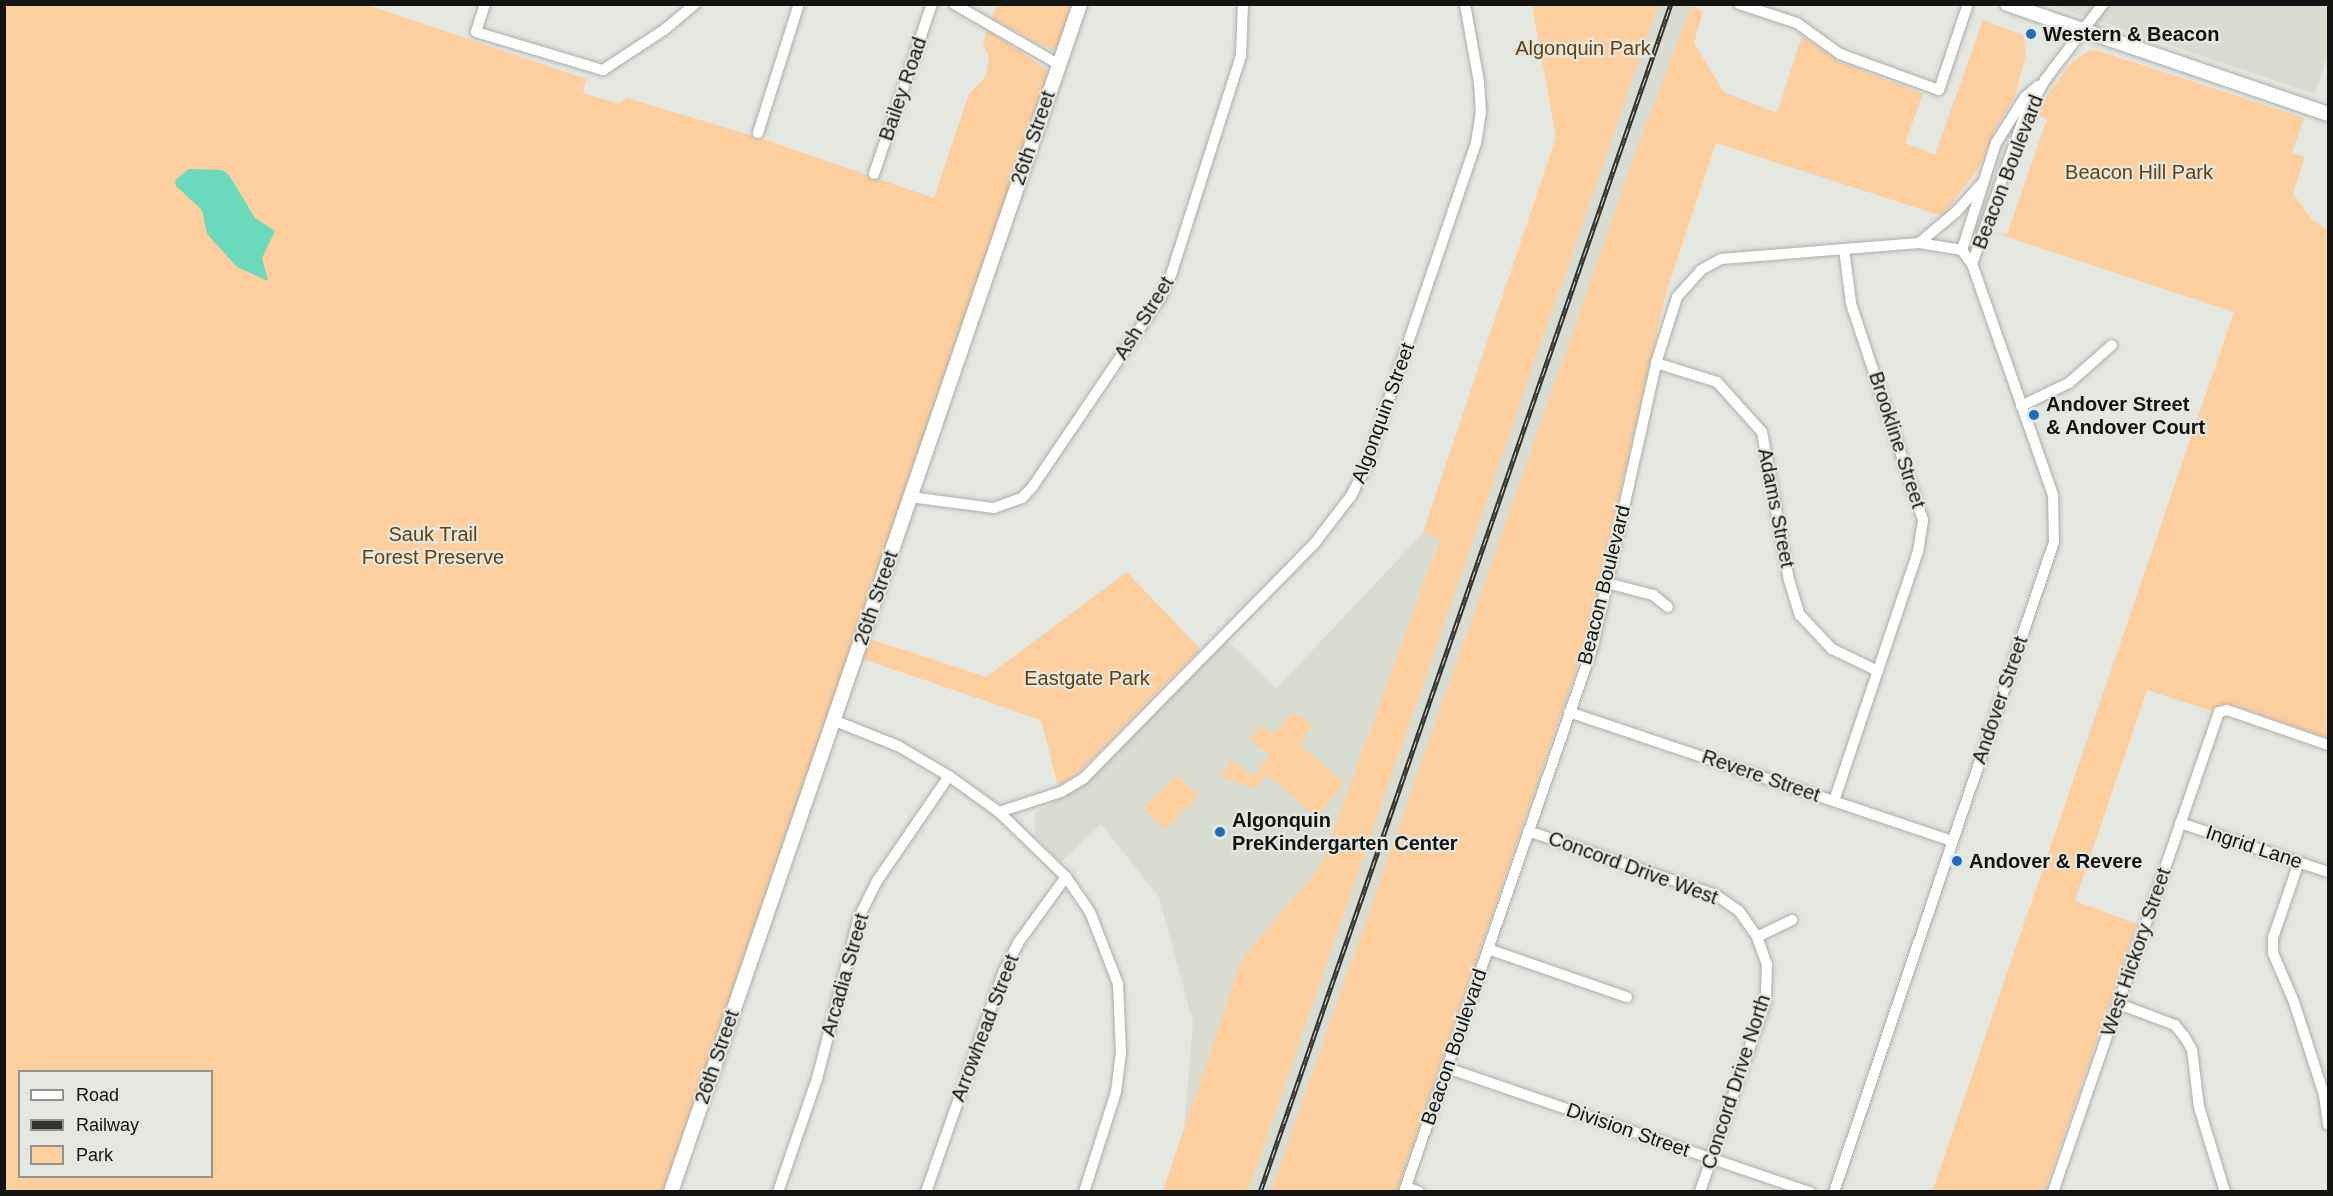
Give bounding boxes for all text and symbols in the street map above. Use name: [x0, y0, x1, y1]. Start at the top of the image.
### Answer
place label: Western & Beacon: [2043, 22, 2219, 46]
marker: Western & Beacon: [2024, 27, 2038, 41]
street label: Bailey Road: [874, 34, 932, 144]
park label: Algonquin Park: [1515, 36, 1651, 60]
street label: 26th Street: [1006, 88, 1060, 188]
street label: Beacon Boulevard: [1968, 91, 2048, 253]
park label: Beacon Hill Park: [2065, 160, 2213, 184]
street label: Ash Street: [1109, 272, 1179, 364]
street label: Algonquin Street: [1346, 339, 1420, 487]
street label: Brookline Street: [1864, 369, 1930, 511]
place label: Andover Street & Andover Court: [2046, 392, 2206, 439]
marker: Andover Street & Andover Court: [2027, 408, 2041, 422]
street label: Adams Street: [1753, 446, 1799, 570]
street label: Beacon Boulevard: [1573, 503, 1635, 667]
park label: Sauk Trail Forest Preserve: [362, 522, 504, 569]
street label: 26th Street: [849, 548, 903, 648]
street label: Andover Street: [1967, 633, 2033, 767]
park label: Eastgate Park: [1024, 666, 1150, 690]
street label: Revere Street: [1699, 745, 1823, 807]
place label: Algonquin PreKindergarten Center: [1232, 808, 1458, 855]
street label: Ingrid Lane: [2203, 820, 2305, 874]
marker: Algonquin PreKindergarten Center: [1213, 825, 1227, 839]
street label: Concord Drive West: [1545, 826, 1721, 910]
place label: Andover & Revere: [1969, 849, 2142, 873]
marker: Andover & Revere: [1950, 854, 1964, 868]
street label: West Hickory Street: [2096, 865, 2176, 1039]
street label: Arcadia Street: [816, 911, 874, 1039]
street label: Arrowhead Street: [946, 951, 1024, 1105]
street label: Beacon Boulevard: [1416, 966, 1492, 1128]
street label: Concord Drive North: [1696, 992, 1776, 1172]
street label: 26th Street: [690, 1007, 744, 1107]
legend: [18, 1070, 213, 1178]
text: Road: [76, 1085, 119, 1105]
street label: Division Street: [1563, 1098, 1693, 1162]
text: Railway: [76, 1115, 139, 1135]
text: Park: [76, 1145, 113, 1165]

